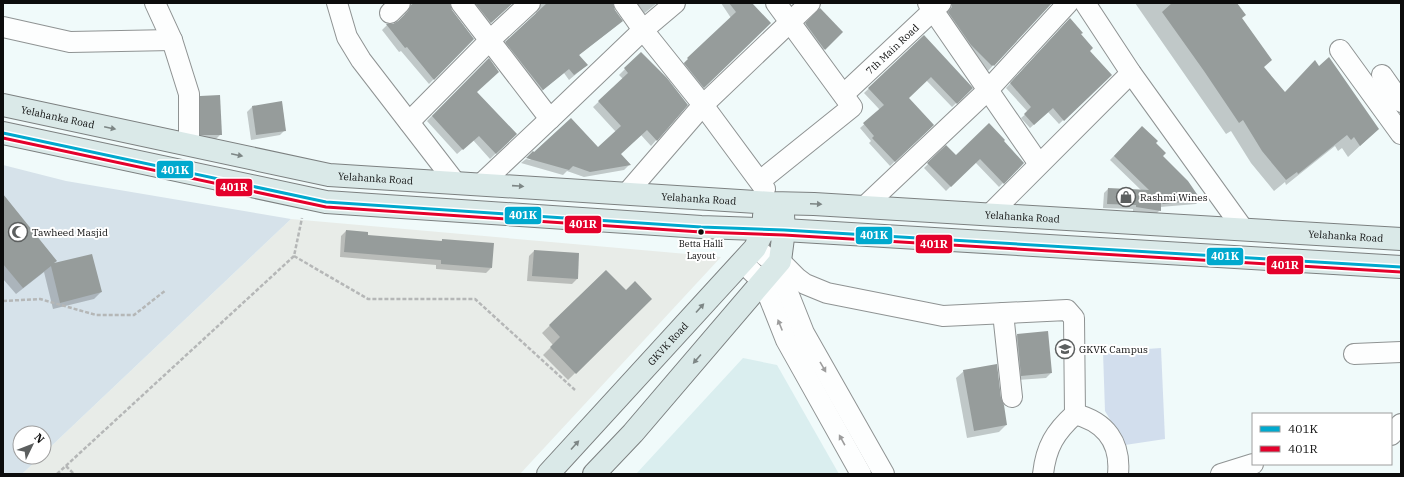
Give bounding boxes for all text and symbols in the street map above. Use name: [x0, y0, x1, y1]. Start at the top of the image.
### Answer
street label: 7th Main Road: [863, 21, 921, 77]
street label: Yelahanka Road: [20, 103, 96, 131]
one-way arrow: [103, 125, 116, 131]
one-way arrow: [231, 152, 243, 158]
line badge: 401K: [156, 160, 194, 179]
text: 401K: [161, 163, 190, 177]
street label: Yelahanka Road: [338, 169, 413, 187]
line badge: 401R: [215, 178, 253, 197]
text: 401R: [220, 180, 248, 194]
one-way arrow: [512, 183, 524, 190]
shop icon: Rashmi Wines: [1115, 186, 1137, 208]
street label: Yelahanka Road: [661, 190, 737, 207]
place label: Rashmi Wines: [1140, 191, 1208, 204]
one-way arrow: [810, 201, 822, 208]
line badge: 401K: [504, 206, 542, 225]
text: 401K: [509, 208, 538, 222]
street label: Yelahanka Road: [984, 208, 1060, 225]
line badge: 401R: [564, 215, 602, 234]
text: 401R: [569, 217, 597, 231]
mosque icon: Tawheed Masjid: [7, 221, 29, 243]
place label: Tawheed Masjid: [32, 226, 108, 239]
line badge: 401K: [855, 226, 893, 245]
marker: Betta Halli Layout: [696, 227, 706, 237]
street label: Yelahanka Road: [1308, 227, 1384, 244]
text: 401K: [860, 228, 889, 242]
line badge: 401R: [915, 234, 953, 254]
text: 401R: [920, 237, 948, 251]
place label: Betta Halli Layout: [679, 238, 723, 261]
line badge: 401K: [1206, 247, 1244, 266]
text: 401K: [1211, 249, 1240, 263]
line badge: 401R: [1266, 255, 1304, 275]
text: 401R: [1271, 258, 1299, 272]
one-way arrow: [695, 303, 705, 313]
street label: GKVK Road: [644, 319, 691, 368]
one-way arrow: [777, 319, 783, 331]
school or university icon: GKVK Campus: [1054, 338, 1076, 360]
place label: GKVK Campus: [1079, 343, 1148, 356]
one-way arrow: [692, 353, 701, 364]
one-way arrow: [820, 361, 826, 373]
legend: [1252, 413, 1392, 465]
text: 401K: [1288, 421, 1319, 436]
north arrow: [12, 425, 52, 465]
text: N: [31, 430, 48, 446]
one-way arrow: [838, 434, 845, 446]
one-way arrow: [570, 440, 579, 450]
text: 401R: [1288, 441, 1318, 456]

